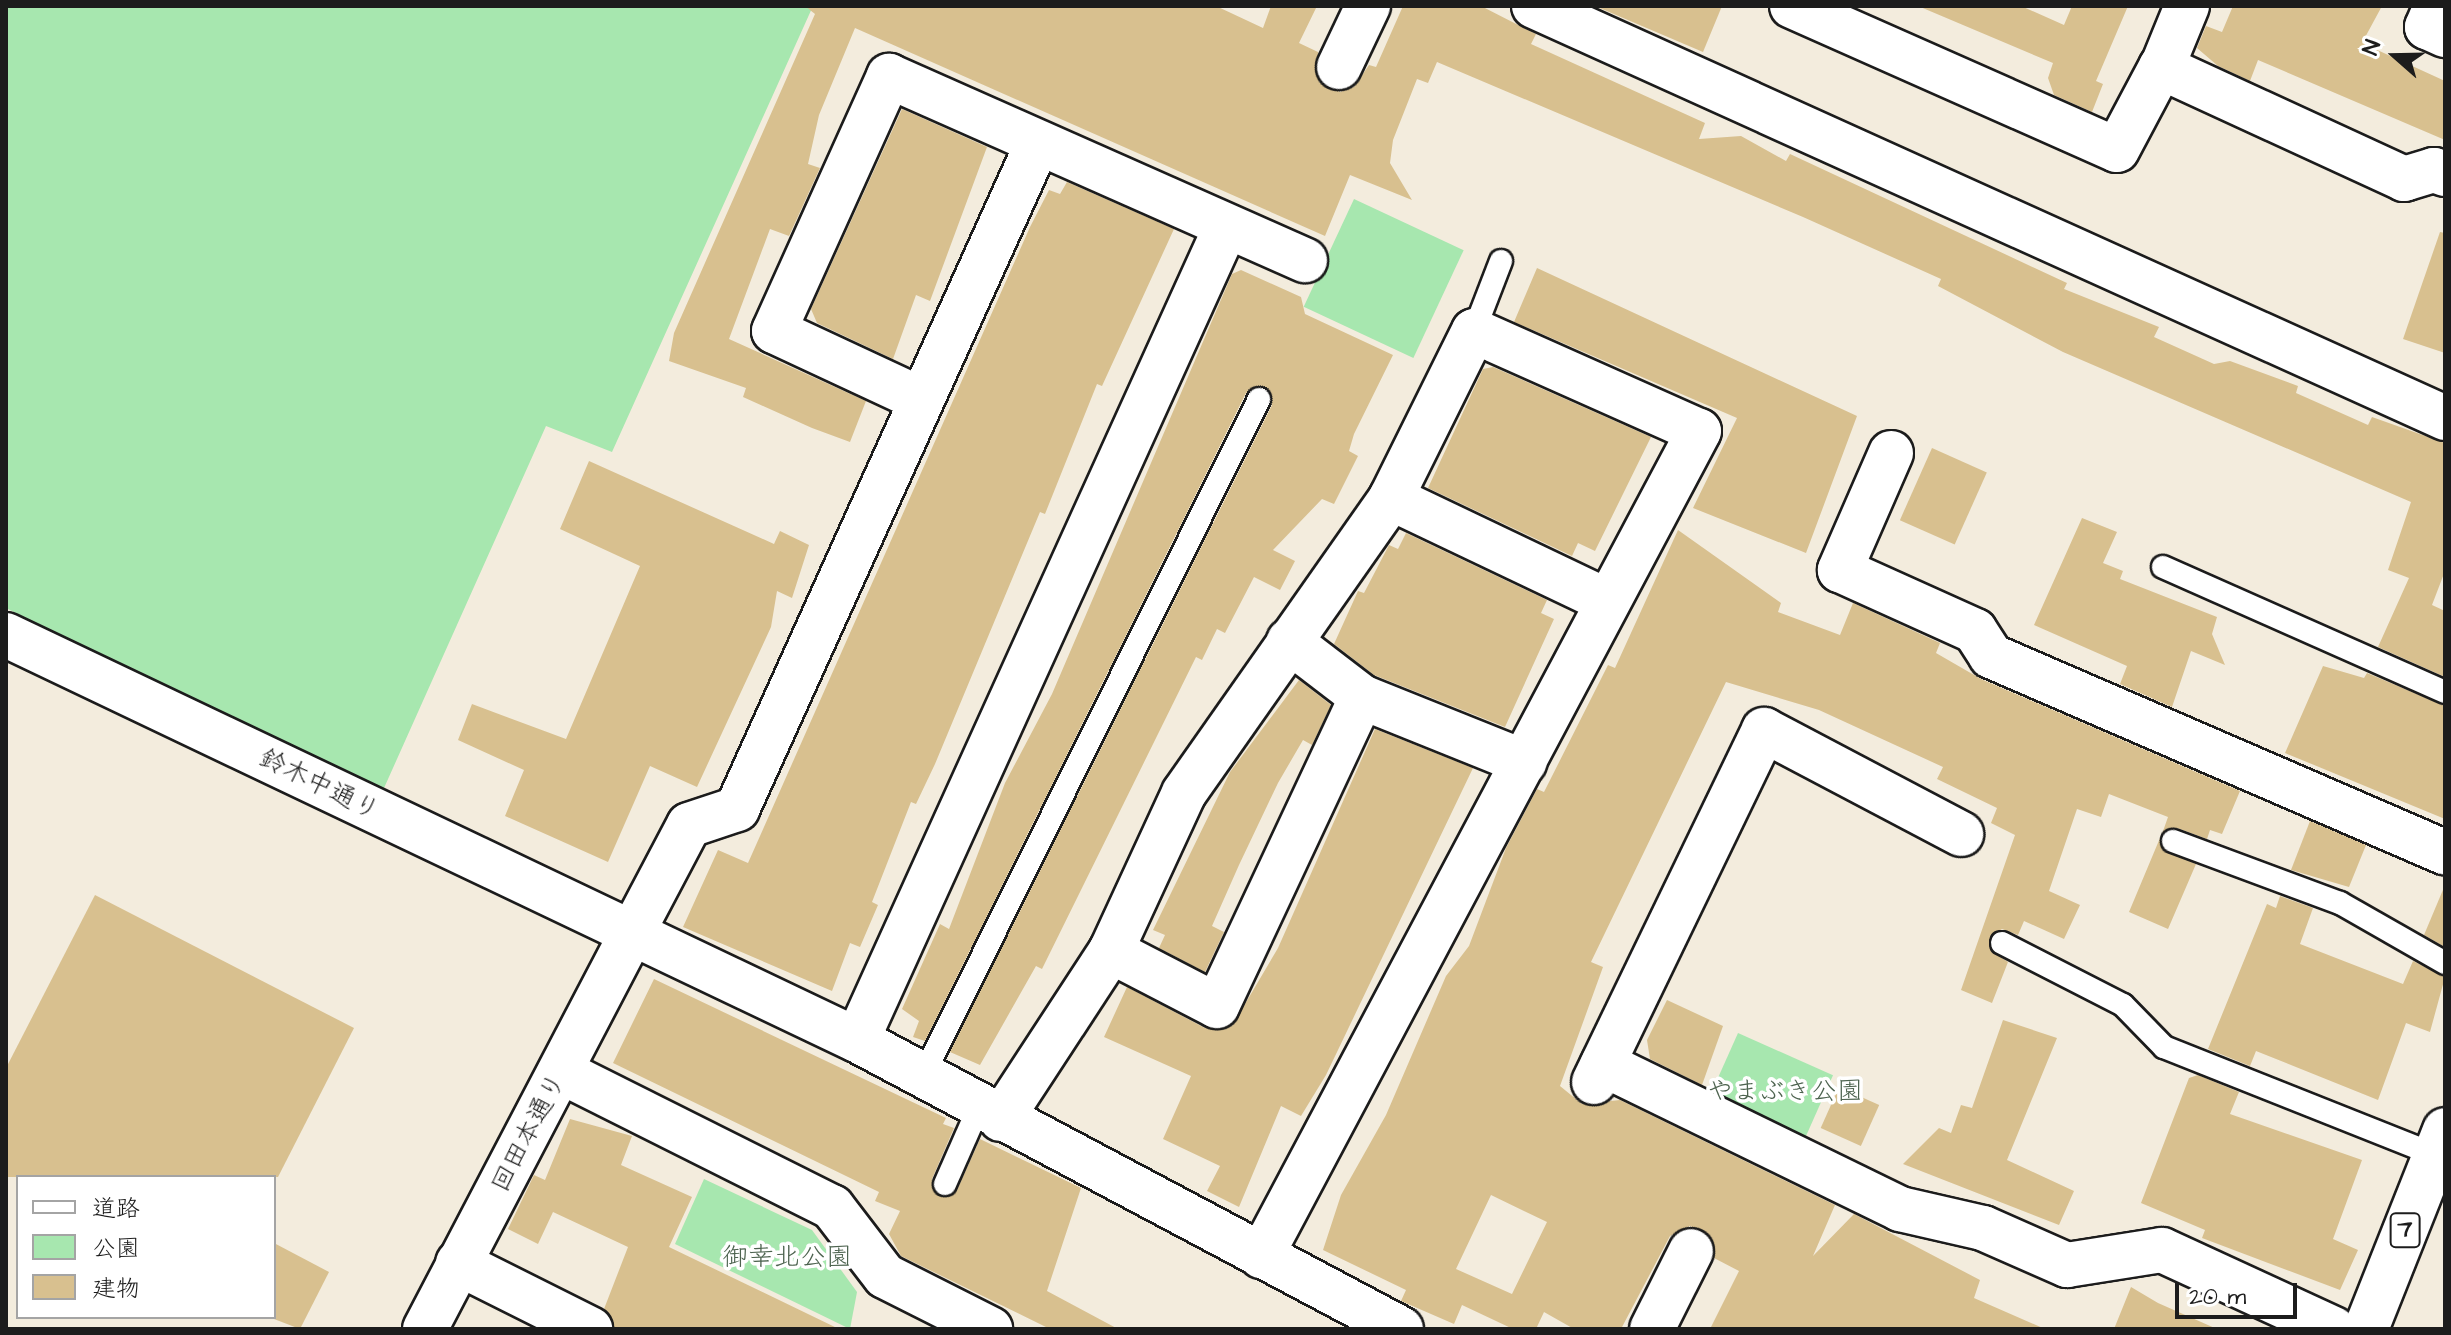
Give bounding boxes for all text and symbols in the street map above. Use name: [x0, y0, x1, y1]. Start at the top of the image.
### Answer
north arrow: [2355, 16, 2435, 96]
text: N: [2355, 36, 2389, 59]
street label: 鈴木中通り: [254, 742, 384, 828]
street label: 回田本通り: [485, 1068, 573, 1198]
park label: やまぶき公園: [1707, 1076, 1863, 1108]
legend: [16, 1175, 276, 1319]
text: 道路: [92, 1192, 140, 1226]
road number: 7: [2389, 1210, 2421, 1250]
text: 公園: [92, 1232, 140, 1266]
park label: 御幸北公園: [722, 1242, 852, 1274]
scale bar: [2179, 1267, 2301, 1317]
text: 建物: [92, 1272, 140, 1306]
text: 20 m: [2189, 1280, 2246, 1314]

